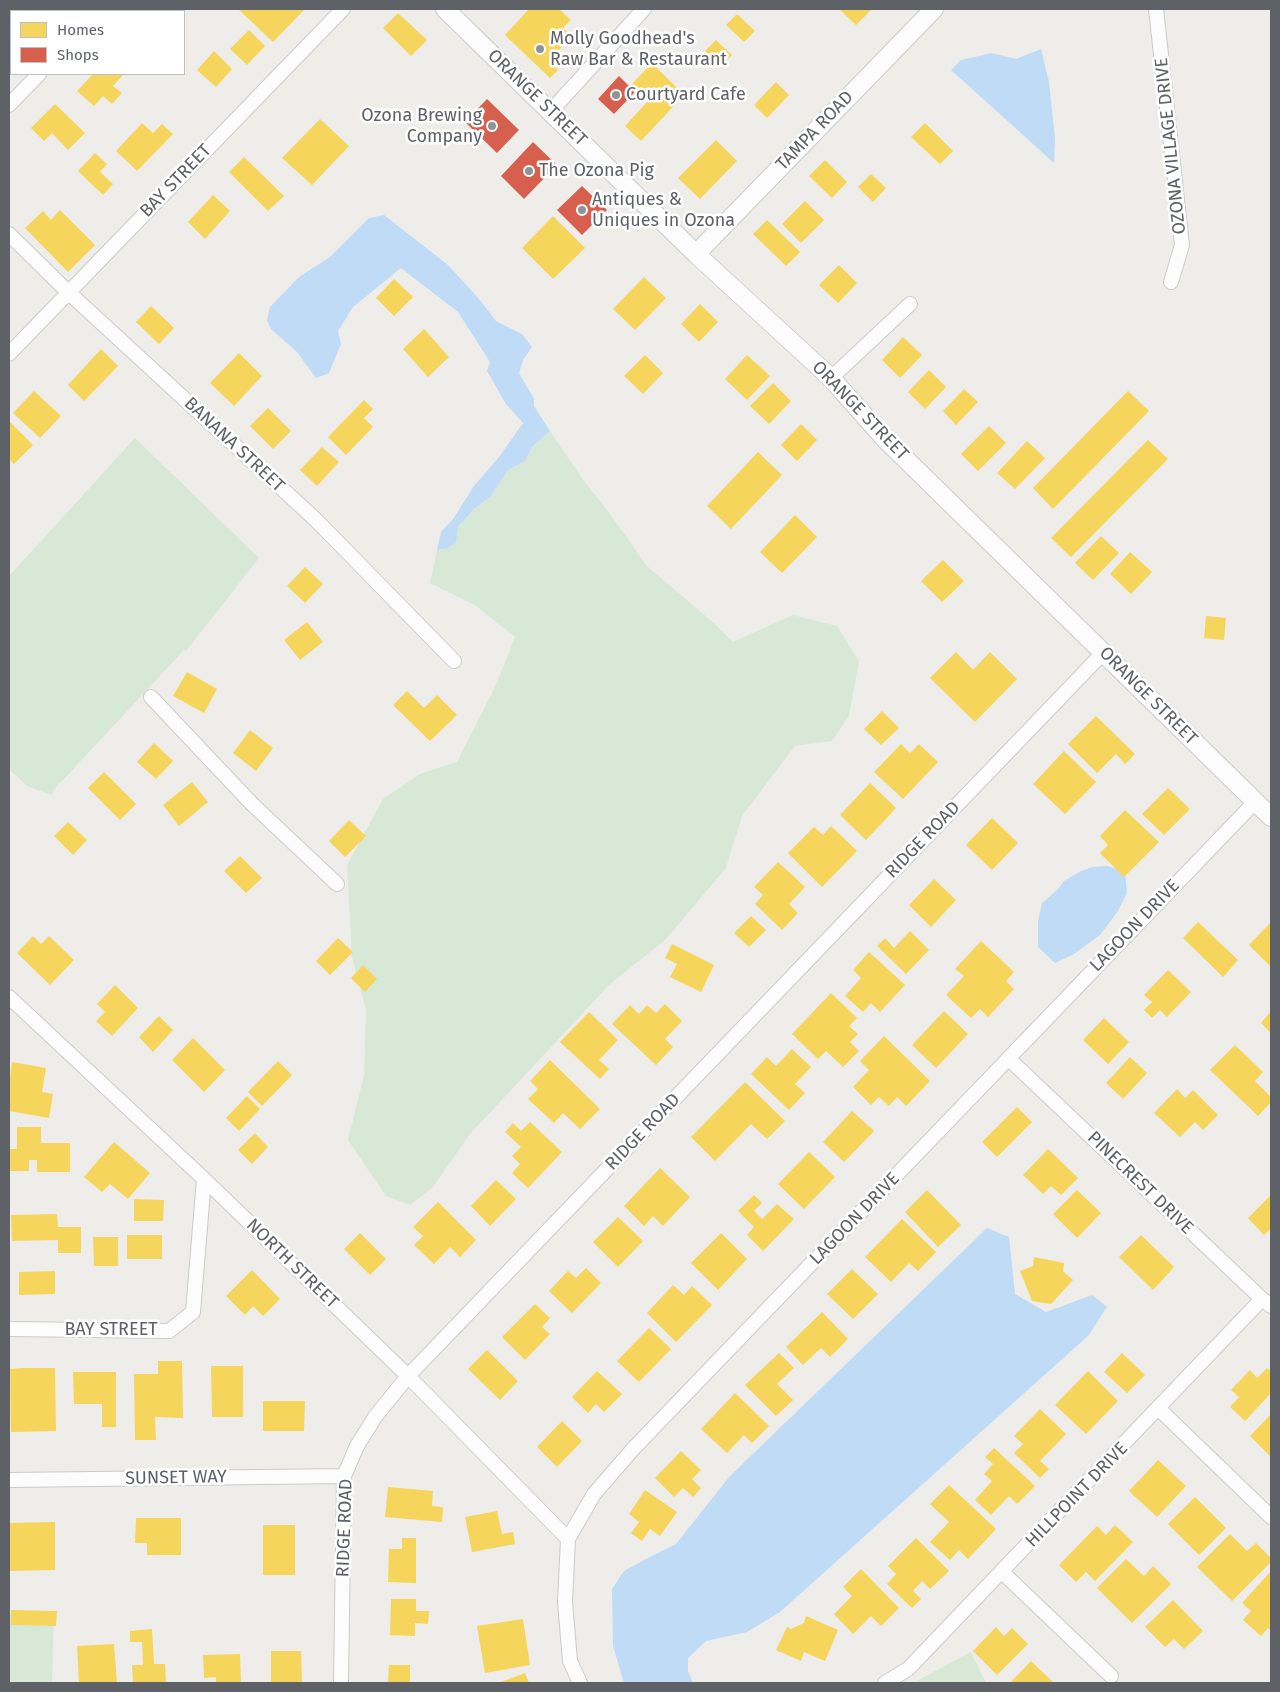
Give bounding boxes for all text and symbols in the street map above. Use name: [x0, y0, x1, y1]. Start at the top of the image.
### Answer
legend: [10, 10, 185, 75]
text: Homes: [57, 21, 104, 39]
place label: Molly Goodhead's Raw Bar & Restaurant: [550, 28, 727, 70]
marker: Molly Goodhead's Raw Bar & Restaurant: [534, 43, 546, 55]
street label: ORANGE STREET: [483, 45, 591, 151]
text: Shops: [57, 46, 99, 64]
street label: OZONA VILLAGE DRIVE: [1151, 57, 1191, 235]
place label: Courtyard Cafe: [626, 84, 746, 106]
street label: TAMPA ROAD: [772, 87, 858, 175]
marker: Courtyard Cafe: [610, 89, 622, 101]
place label: Ozona Brewing Company: [361, 105, 482, 148]
marker: Ozona Brewing Company: [486, 120, 498, 132]
street label: BAY STREET: [136, 140, 216, 222]
place label: The Ozona Pig: [539, 160, 654, 182]
marker: The Ozona Pig: [523, 165, 535, 177]
place label: Antiques & Uniques in Ozona: [592, 189, 735, 232]
marker: Antiques & Uniques in Ozona: [576, 204, 588, 216]
street label: ORANGE STREET: [807, 357, 913, 465]
street label: BANANA STREET: [179, 393, 289, 497]
street label: ORANGE STREET: [1094, 642, 1202, 750]
street label: RIDGE ROAD: [881, 797, 965, 883]
street label: LAGOON DRIVE: [1086, 875, 1184, 977]
street label: RIDGE ROAD: [601, 1089, 685, 1175]
street label: PINECREST DRIVE: [1083, 1127, 1197, 1239]
street label: LAGOON DRIVE: [806, 1168, 904, 1270]
street label: NORTH STREET: [241, 1215, 343, 1313]
street label: BAY STREET: [64, 1319, 158, 1341]
street label: HILLPOINT DRIVE: [1021, 1438, 1133, 1552]
street label: SUNSET WAY: [125, 1466, 227, 1490]
street label: RIDGE ROAD: [332, 1478, 358, 1578]

